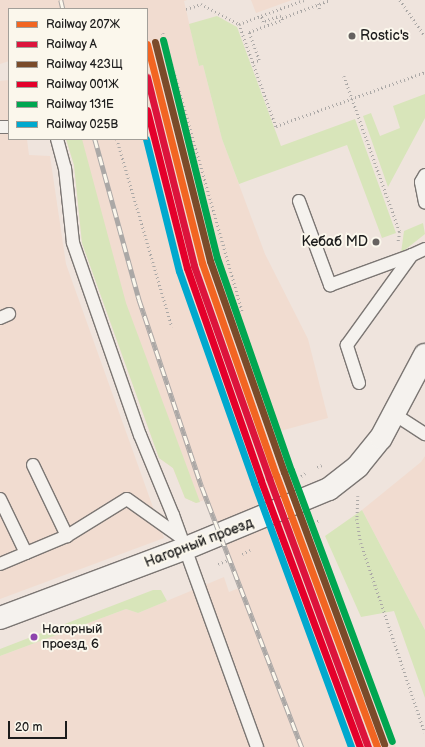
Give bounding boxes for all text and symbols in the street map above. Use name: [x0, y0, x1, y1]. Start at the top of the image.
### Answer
legend: [8, 8, 148, 140]
text: Railway 207Ж: [46, 17, 120, 32]
place label: Rostic's: [360, 28, 409, 44]
marker: Rostic's: [347, 31, 357, 41]
text: Railway A: [46, 37, 97, 52]
text: Railway 423Щ: [46, 57, 123, 72]
text: Railway 001Ж: [46, 77, 119, 92]
text: Railway 131Е: [46, 97, 114, 112]
text: Railway 025В: [46, 117, 118, 132]
place label: Кебаб MD: [301, 234, 368, 250]
marker: Кебаб MD: [371, 237, 381, 247]
street label: Нагорный проезд: [142, 515, 256, 571]
place label: Нагорный проезд, 6: [42, 622, 102, 653]
marker: Нагорный проезд, 6: [29, 632, 39, 642]
scale bar: [10, 713, 69, 739]
text: 20 m: [15, 720, 42, 735]

